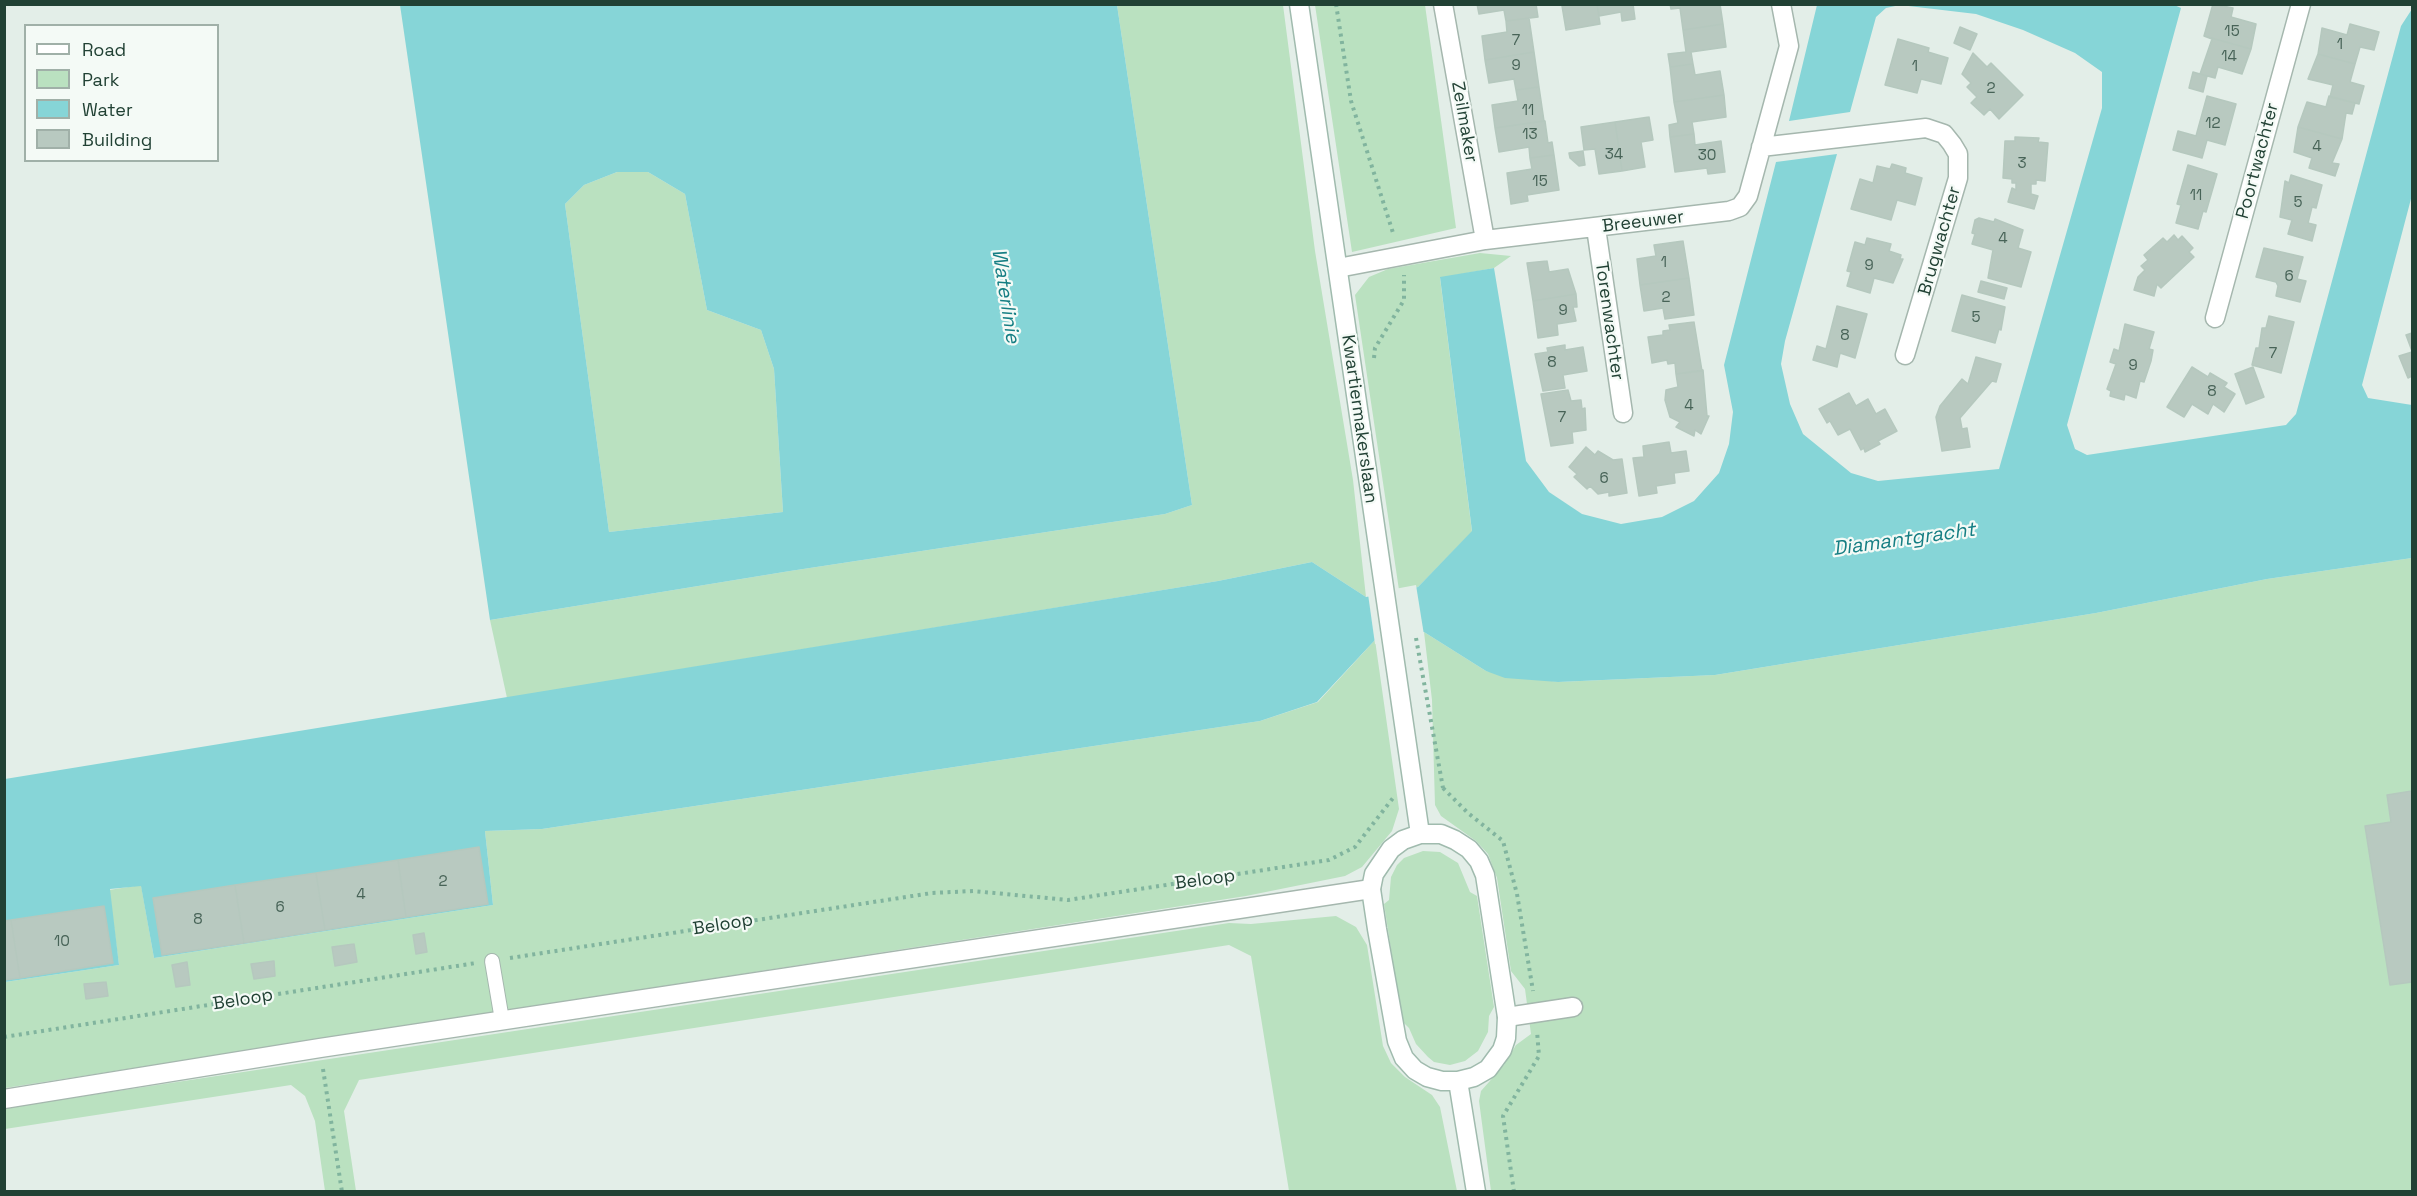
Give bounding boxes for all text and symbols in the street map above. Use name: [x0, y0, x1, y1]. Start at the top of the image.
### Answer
house number: 15: [2224, 23, 2240, 41]
legend: [24, 24, 219, 162]
house number: 7: [1512, 32, 1520, 50]
house number: 1: [2337, 36, 2343, 54]
text: Road: [82, 38, 126, 61]
house number: 14: [2221, 48, 2237, 66]
house number: 9: [1511, 57, 1521, 75]
house number: 1: [1912, 58, 1918, 76]
text: Park: [82, 68, 119, 91]
street label: Zeilmaker: [1446, 80, 1482, 164]
house number: 2: [1986, 80, 1996, 98]
text: Water: [82, 98, 133, 121]
street label: Poortwachter: [2232, 101, 2284, 221]
house number: 11: [1522, 102, 1534, 120]
house number: 12: [2205, 115, 2221, 133]
house number: 13: [1522, 126, 1538, 144]
text: Building: [82, 128, 152, 151]
house number: 4: [2312, 138, 2322, 156]
house number: 34: [1605, 146, 1623, 164]
house number: 30: [1698, 147, 1716, 165]
house number: 3: [2017, 155, 2027, 173]
house number: 15: [1532, 173, 1548, 191]
street label: Brugwachter: [1914, 184, 1966, 298]
house number: 11: [2190, 187, 2202, 205]
house number: 5: [2294, 194, 2302, 212]
street label: Breeuwer: [1601, 206, 1685, 238]
house number: 4: [1998, 230, 2008, 248]
water label: Waterlinie: [986, 247, 1024, 345]
house number: 1: [1661, 254, 1667, 272]
house number: 9: [1864, 257, 1874, 275]
street label: Torenwachter: [1590, 260, 1628, 382]
house number: 6: [2284, 268, 2294, 286]
house number: 2: [1661, 289, 1671, 307]
house number: 9: [1558, 302, 1568, 320]
house number: 5: [1972, 309, 1980, 327]
house number: 8: [1840, 327, 1850, 345]
street label: Kwartiermakerslaan: [1336, 333, 1382, 505]
house number: 7: [2269, 345, 2277, 363]
house number: 8: [1547, 354, 1557, 372]
house number: 9: [2128, 357, 2138, 375]
house number: 8: [2207, 383, 2217, 401]
house number: 4: [1684, 397, 1694, 415]
house number: 7: [1558, 409, 1566, 427]
house number: 6: [1599, 470, 1609, 488]
water label: Diamantgracht: [1831, 518, 1977, 562]
street label: Beloop: [1173, 865, 1237, 895]
house number: 2: [438, 873, 448, 891]
house number: 4: [356, 886, 366, 904]
house number: 6: [275, 899, 285, 917]
street label: Beloop: [691, 910, 755, 940]
house number: 8: [193, 911, 203, 929]
house number: 10: [54, 933, 70, 951]
street label: Beloop: [211, 985, 275, 1015]

